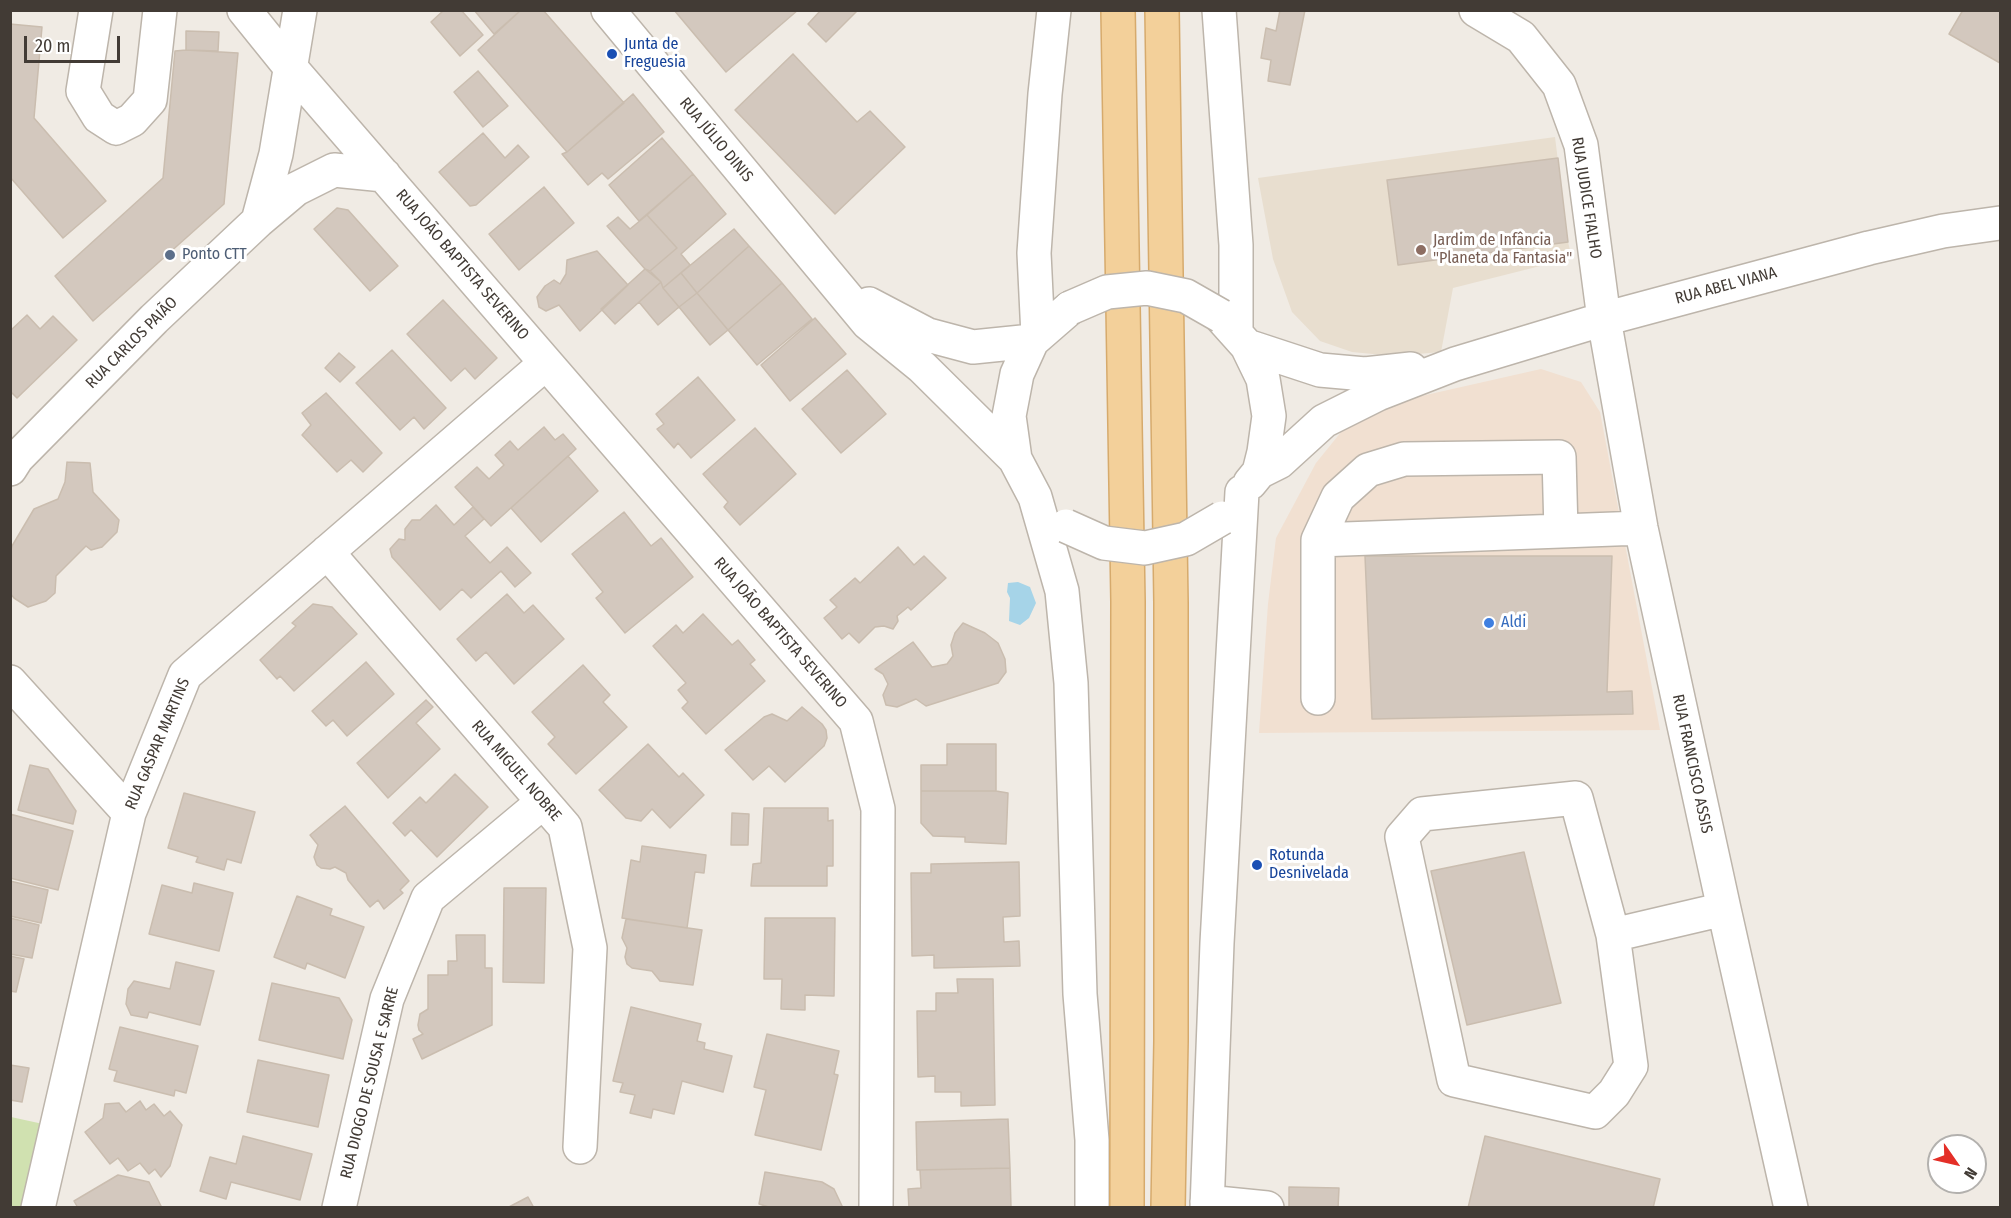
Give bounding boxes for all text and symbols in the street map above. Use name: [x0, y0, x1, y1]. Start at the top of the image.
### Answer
scale bar: [27, 24, 123, 62]
text: 20 m: [35, 35, 70, 57]
place label: Junta de Freguesia: [624, 35, 686, 73]
marker: Junta de Freguesia: [605, 47, 619, 61]
street label: RUA JÚLIO DINIS: [675, 94, 757, 186]
street label: RUA JUDICE FIALHO: [1567, 136, 1605, 260]
street label: RUA JOÃO BAPTISTA SEVERINO: [391, 186, 533, 344]
place label: Jardim de Infância "Planeta da Fantasia": [1433, 231, 1572, 269]
marker: Jardim de Infância "Planeta da Fantasia": [1414, 243, 1428, 257]
place label: Ponto CTT: [182, 245, 247, 265]
marker: Ponto CTT: [163, 248, 177, 262]
street label: RUA ABEL VIANA: [1673, 263, 1779, 309]
street label: RUA CARLOS PAIÃO: [82, 293, 182, 393]
street label: RUA JOÃO BAPTISTA SEVERINO: [709, 554, 851, 712]
place label: Aldi: [1501, 613, 1526, 633]
marker: Aldi: [1482, 616, 1496, 630]
street label: RUA GASPAR MARTINS: [122, 675, 194, 813]
street label: RUA FRANCISCO ASSIS: [1668, 693, 1716, 835]
street label: RUA MIGUEL NOBRE: [467, 717, 565, 825]
place label: Rotunda Desnivelada: [1269, 846, 1349, 884]
marker: Rotunda Desnivelada: [1250, 858, 1264, 872]
street label: RUA DIOGO DE SOUSA E SARRE: [337, 985, 403, 1181]
north arrow: [1927, 1134, 1987, 1194]
text: N: [1960, 1164, 1981, 1183]

